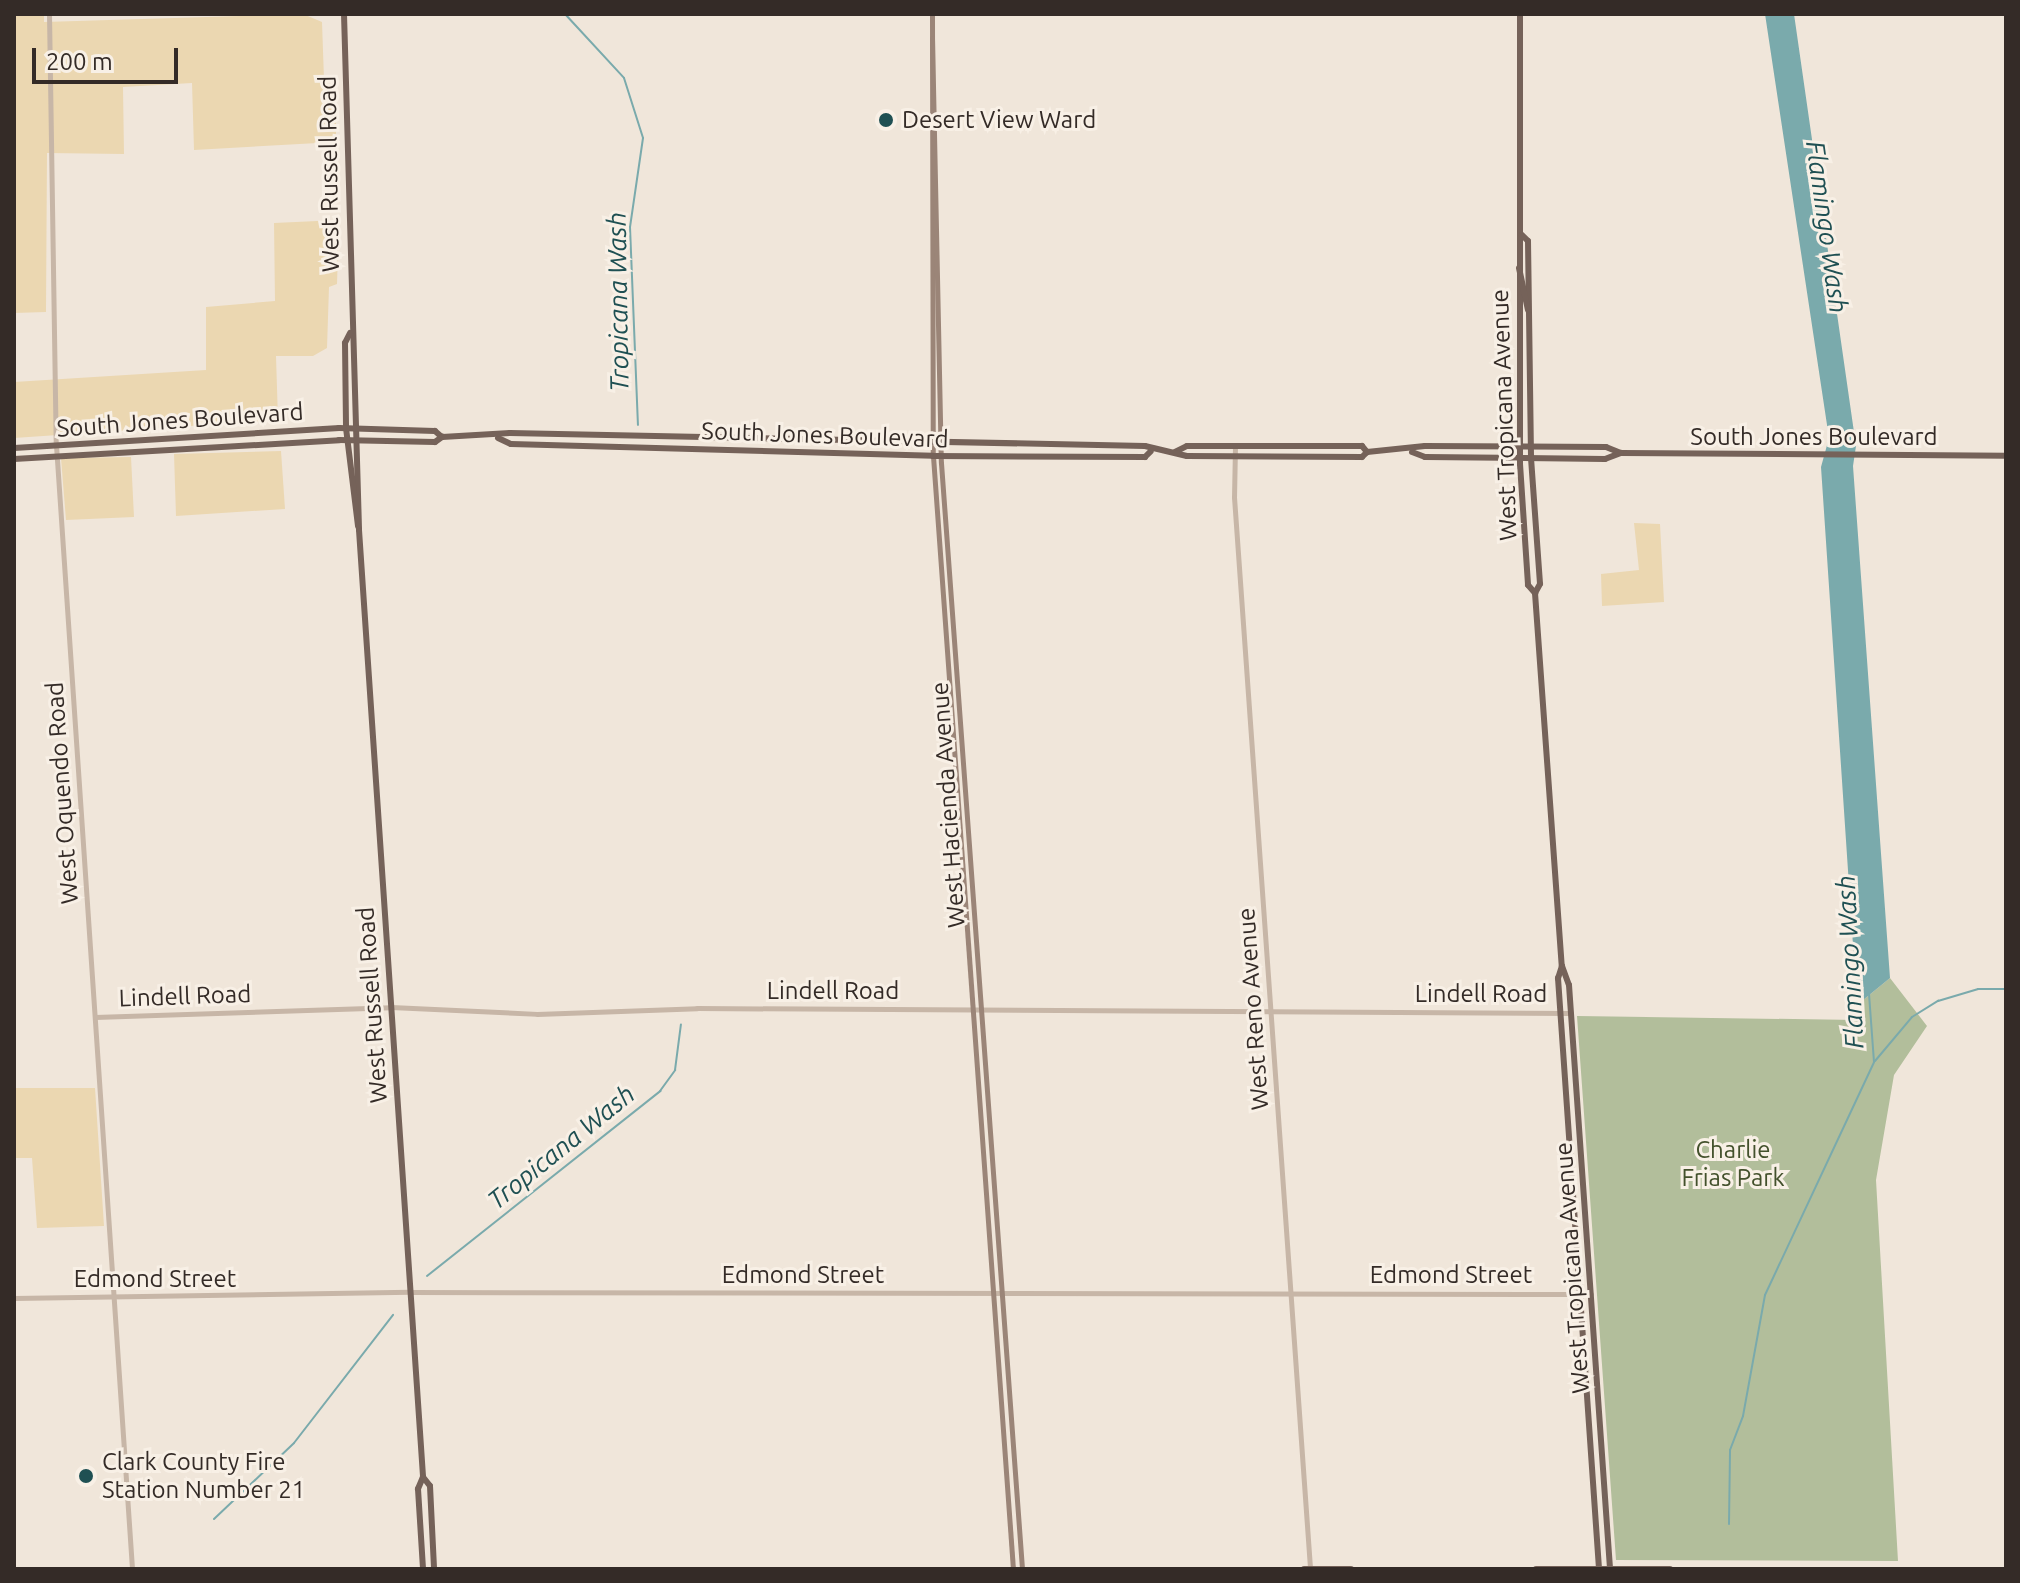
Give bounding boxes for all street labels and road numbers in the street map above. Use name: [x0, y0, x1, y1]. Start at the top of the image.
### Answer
street label: West Russell Road: [313, 75, 345, 273]
street label: West Tropicana Avenue: [1485, 289, 1523, 541]
street label: South Jones Boulevard: [56, 397, 304, 443]
street label: South Jones Boulevard: [701, 416, 949, 454]
street label: South Jones Boulevard: [1690, 423, 1938, 451]
street label: West Oquendo Road: [40, 681, 84, 905]
street label: West Hacienda Avenue: [925, 681, 971, 929]
street label: West Russell Road: [351, 906, 393, 1104]
street label: West Reno Avenue: [1232, 907, 1274, 1111]
street label: Lindell Road: [767, 977, 899, 1005]
street label: Lindell Road: [118, 979, 252, 1013]
street label: Lindell Road: [1415, 980, 1547, 1008]
street label: West Tropicana Avenue: [1549, 1141, 1595, 1395]
street label: Edmond Street: [722, 1261, 884, 1289]
street label: Edmond Street: [1370, 1261, 1532, 1289]
street label: Edmond Street: [74, 1265, 236, 1293]

